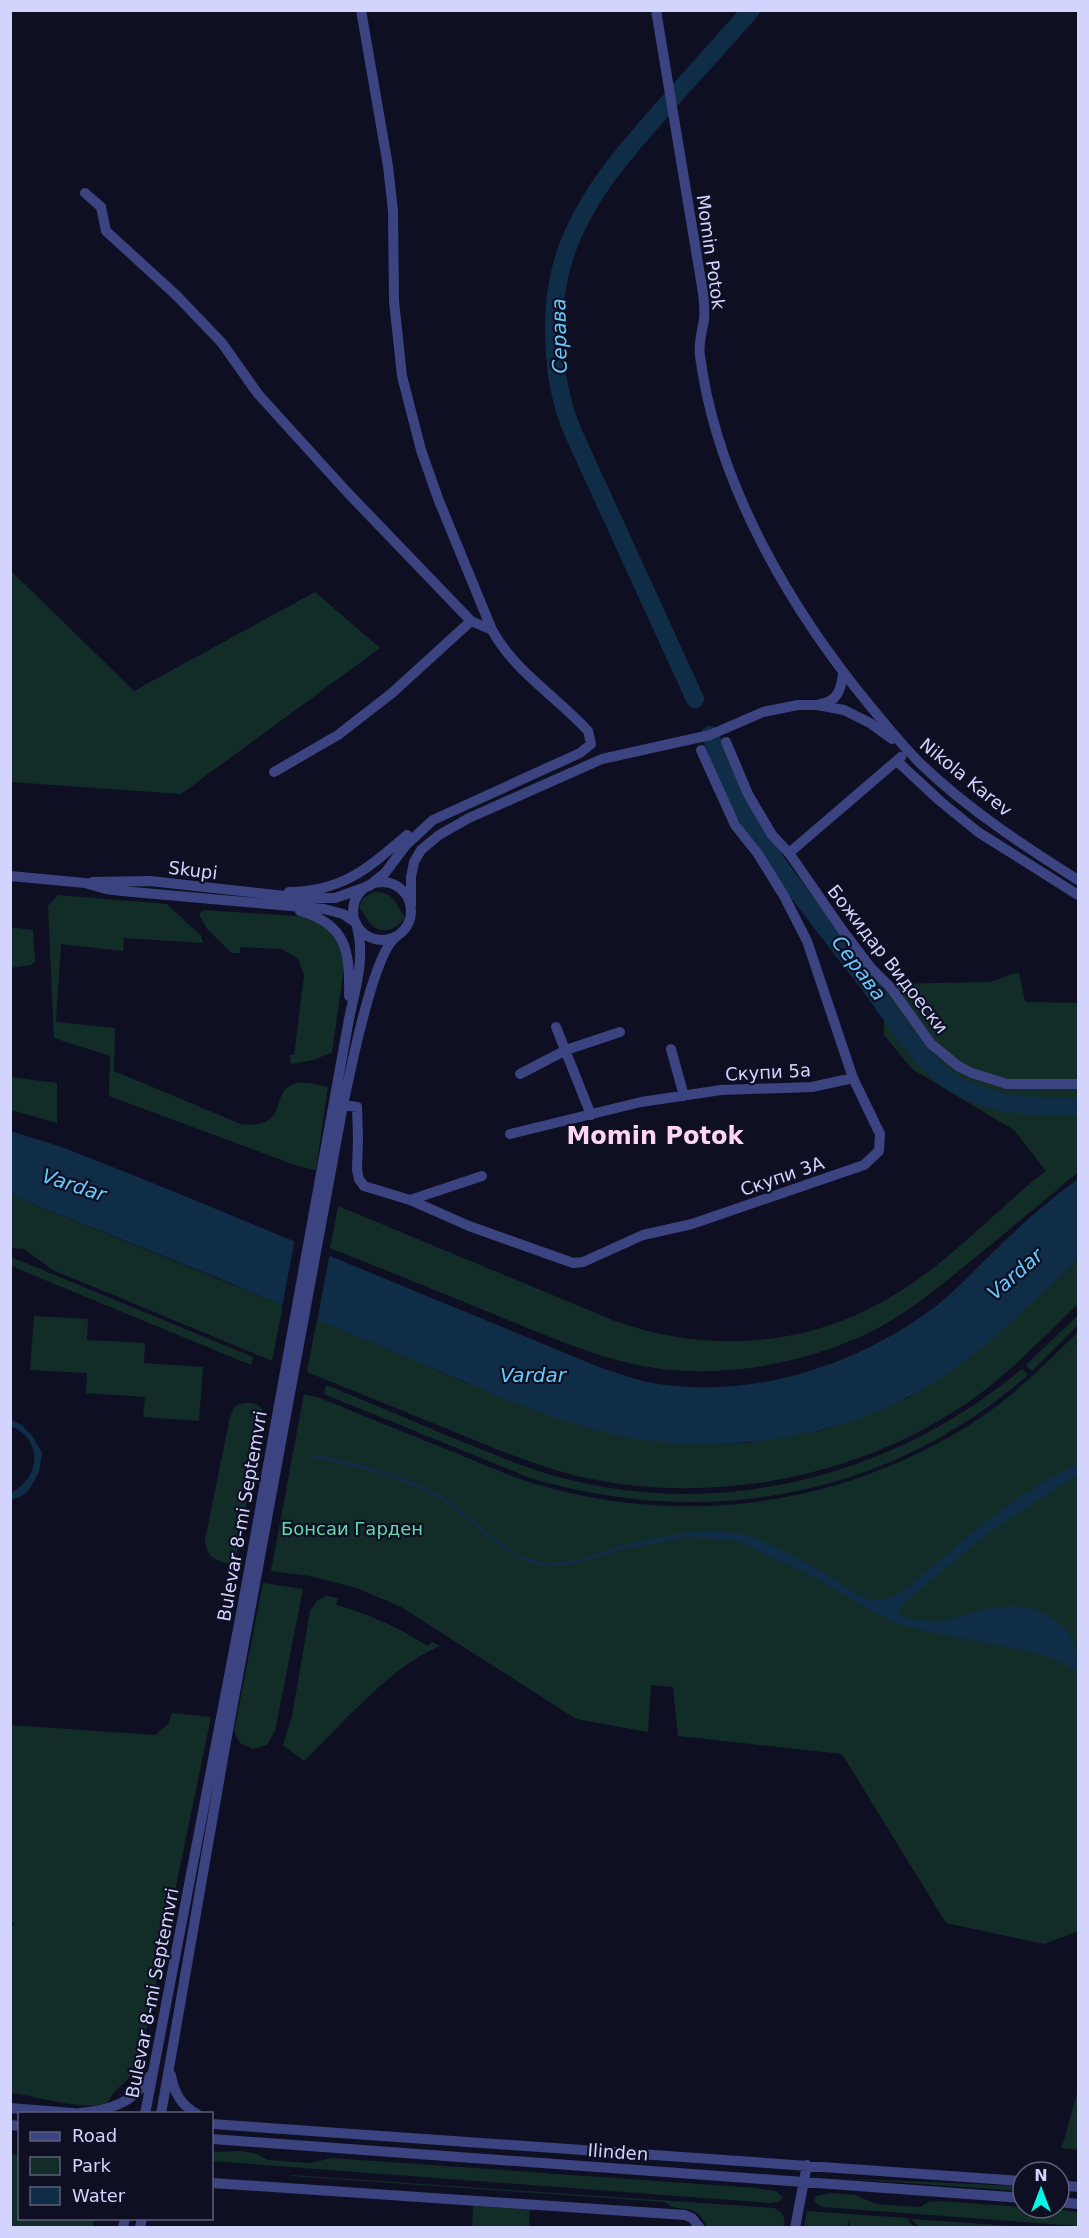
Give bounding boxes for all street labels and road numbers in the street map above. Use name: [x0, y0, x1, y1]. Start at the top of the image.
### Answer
street label: Momin Potok: [693, 193, 730, 311]
street label: Nikola Karev: [916, 734, 1016, 821]
street label: Skupi: [167, 857, 219, 883]
street label: Божидар Видоески: [823, 880, 953, 1038]
street label: Скупи 5а: [725, 1059, 811, 1085]
street label: Скупи 3А: [737, 1152, 827, 1200]
street label: Bulevar 8-mi Septemvri: [213, 1409, 271, 1623]
street label: Bulevar 8-mi Septemvri: [121, 1886, 183, 2100]
street label: Ilinden: [587, 2139, 649, 2165]

